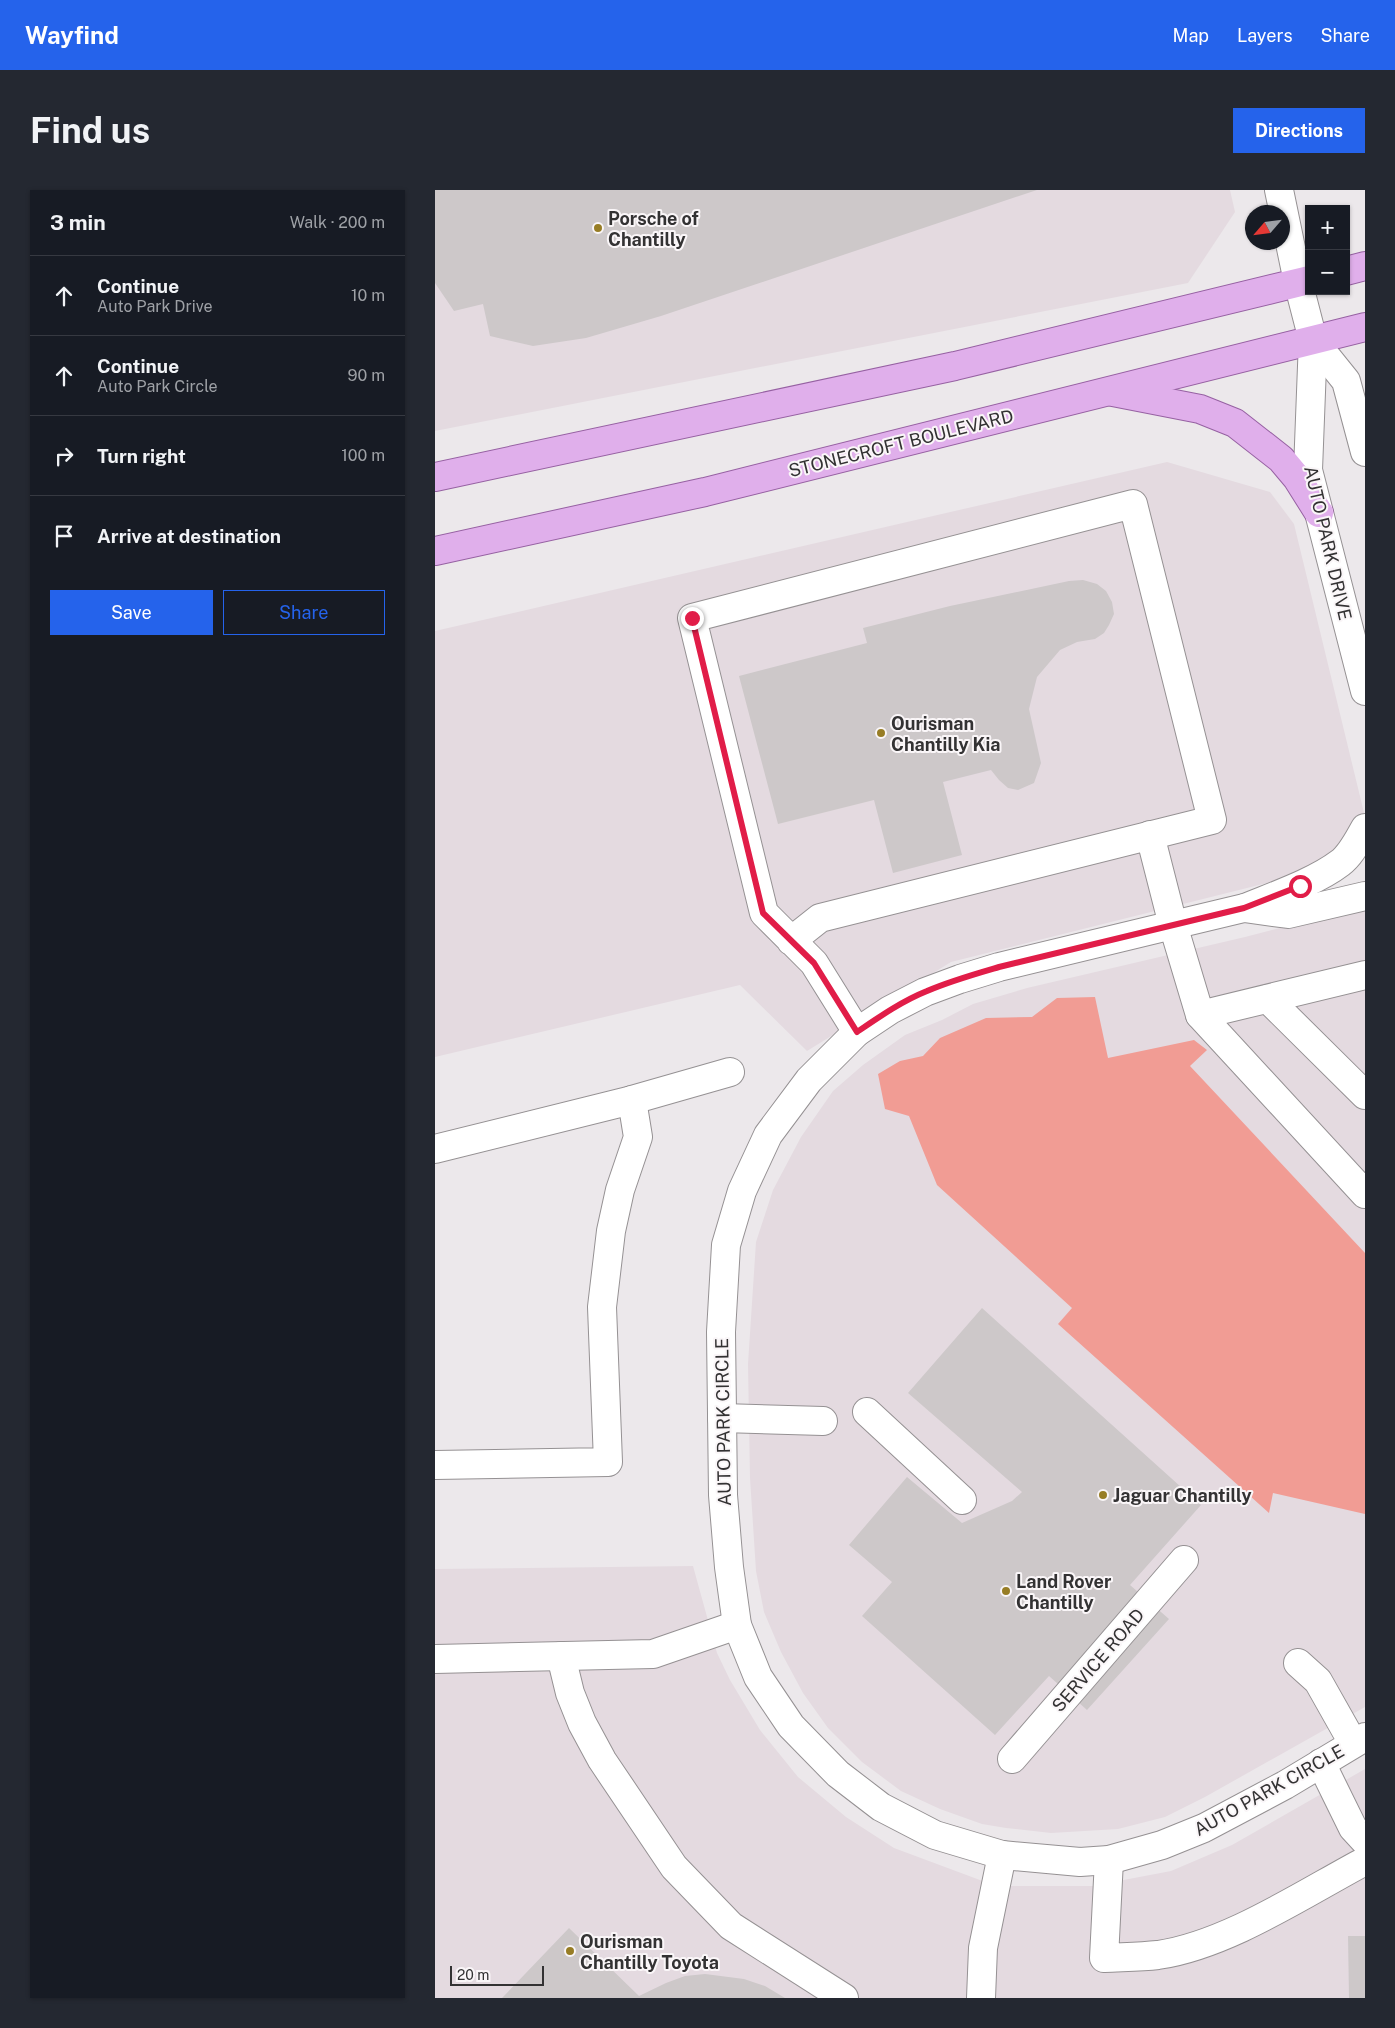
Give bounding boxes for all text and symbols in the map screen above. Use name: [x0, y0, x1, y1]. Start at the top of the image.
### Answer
text: Wayfind: [25, 21, 119, 49]
text: Map: [1173, 25, 1209, 46]
text: Layers: [1237, 25, 1293, 46]
text: Share: [1321, 25, 1370, 46]
button: Directions: [1233, 108, 1365, 153]
text: Find us: [30, 110, 150, 151]
north arrow: [1245, 205, 1290, 250]
map controls: [1305, 205, 1350, 295]
button: +: [1305, 205, 1350, 250]
place label: Porsche of Chantilly: [608, 208, 699, 250]
text: 3 min: [50, 210, 106, 235]
text: Walk · 200 m: [290, 213, 385, 232]
marker: Porsche of Chantilly: [592, 222, 604, 234]
button: −: [1305, 250, 1350, 295]
text: Continue: [97, 275, 179, 297]
icon: ahead: [50, 282, 78, 310]
text: 10 m: [351, 286, 385, 305]
text: Auto Park Drive: [97, 297, 213, 316]
text: Continue: [97, 355, 179, 377]
icon: ahead: [50, 362, 78, 390]
text: 90 m: [348, 366, 385, 385]
text: Auto Park Circle: [97, 377, 218, 396]
street label: STONECROFT BOULEVARD: [786, 405, 1016, 481]
icon: right: [50, 442, 78, 470]
text: Turn right: [97, 445, 186, 467]
text: 100 m: [341, 446, 385, 465]
street label: AUTO PARK DRIVE: [1300, 464, 1356, 622]
icon: arrive: [50, 522, 78, 550]
text: Arrive at destination: [97, 525, 281, 547]
button: Save: [50, 590, 213, 635]
button: Share: [223, 590, 385, 635]
route end: [681, 607, 704, 630]
place label: Ourisman Chantilly Kia: [891, 713, 1001, 755]
marker: Ourisman Chantilly Kia: [875, 727, 887, 739]
route start: [1289, 875, 1312, 898]
street label: AUTO PARK CIRCLE: [711, 1338, 735, 1506]
place label: Jaguar Chantilly: [1113, 1485, 1252, 1506]
marker: Jaguar Chantilly: [1097, 1489, 1109, 1501]
place label: Land Rover Chantilly: [1016, 1571, 1112, 1613]
marker: Land Rover Chantilly: [1000, 1585, 1012, 1597]
street label: SERVICE ROAD: [1047, 1604, 1149, 1716]
street label: AUTO PARK CIRCLE: [1190, 1740, 1348, 1840]
place label: Ourisman Chantilly Toyota: [580, 1931, 719, 1973]
marker: Ourisman Chantilly Toyota: [564, 1945, 576, 1957]
scale bar: [450, 1963, 544, 1986]
text: 20 m: [457, 1967, 489, 1983]

